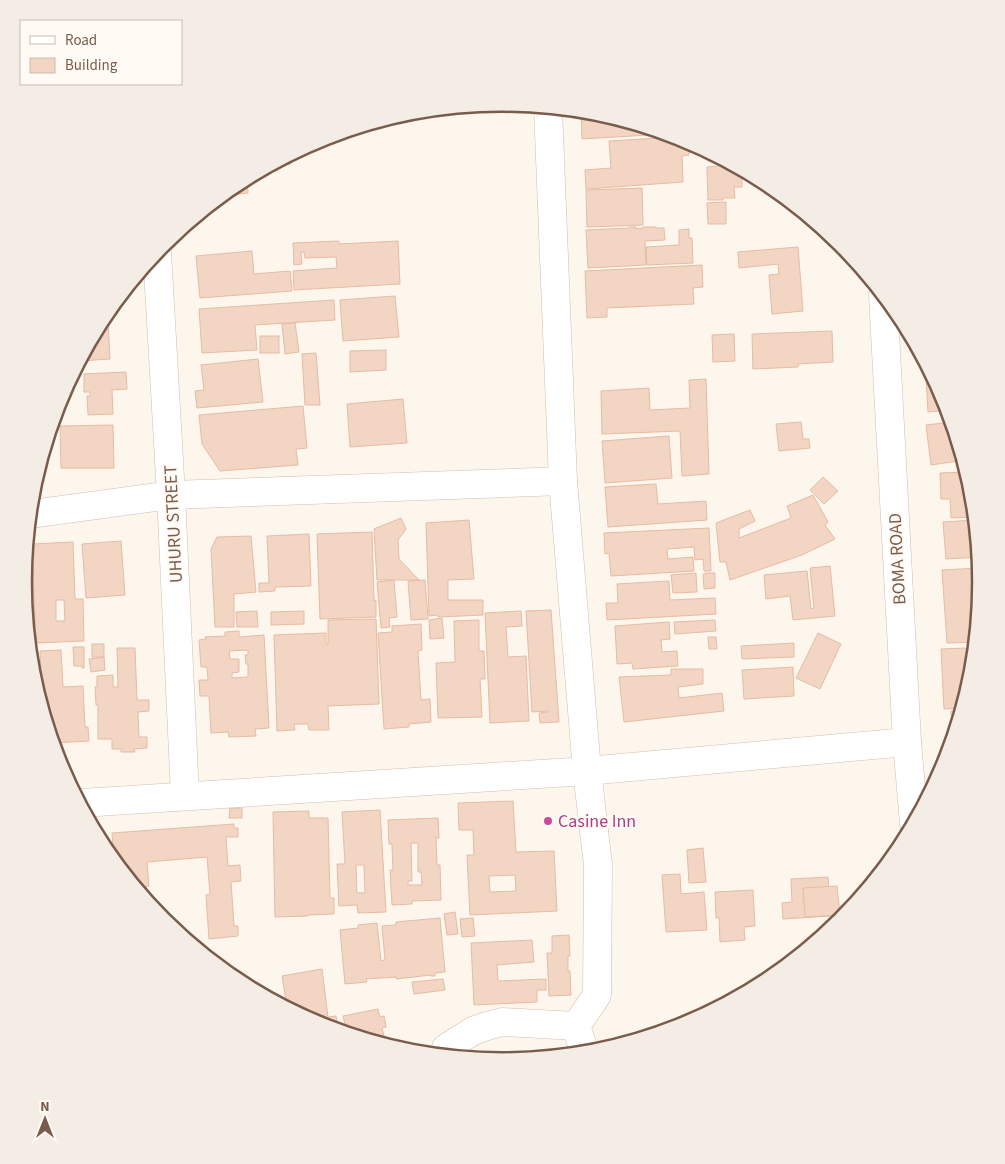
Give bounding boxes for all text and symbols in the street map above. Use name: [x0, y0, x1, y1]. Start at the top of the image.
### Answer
legend: [20, 20, 182, 85]
text: Road: [65, 30, 97, 51]
text: Building: [65, 55, 118, 76]
street label: UHURU STREET: [158, 464, 189, 584]
street label: BOMA ROAD: [883, 512, 912, 605]
place label: Casine Inn: [558, 809, 636, 834]
marker: Casine Inn: [542, 815, 554, 827]
north arrow: [20, 1094, 70, 1144]
text: N: [40, 1097, 50, 1117]

